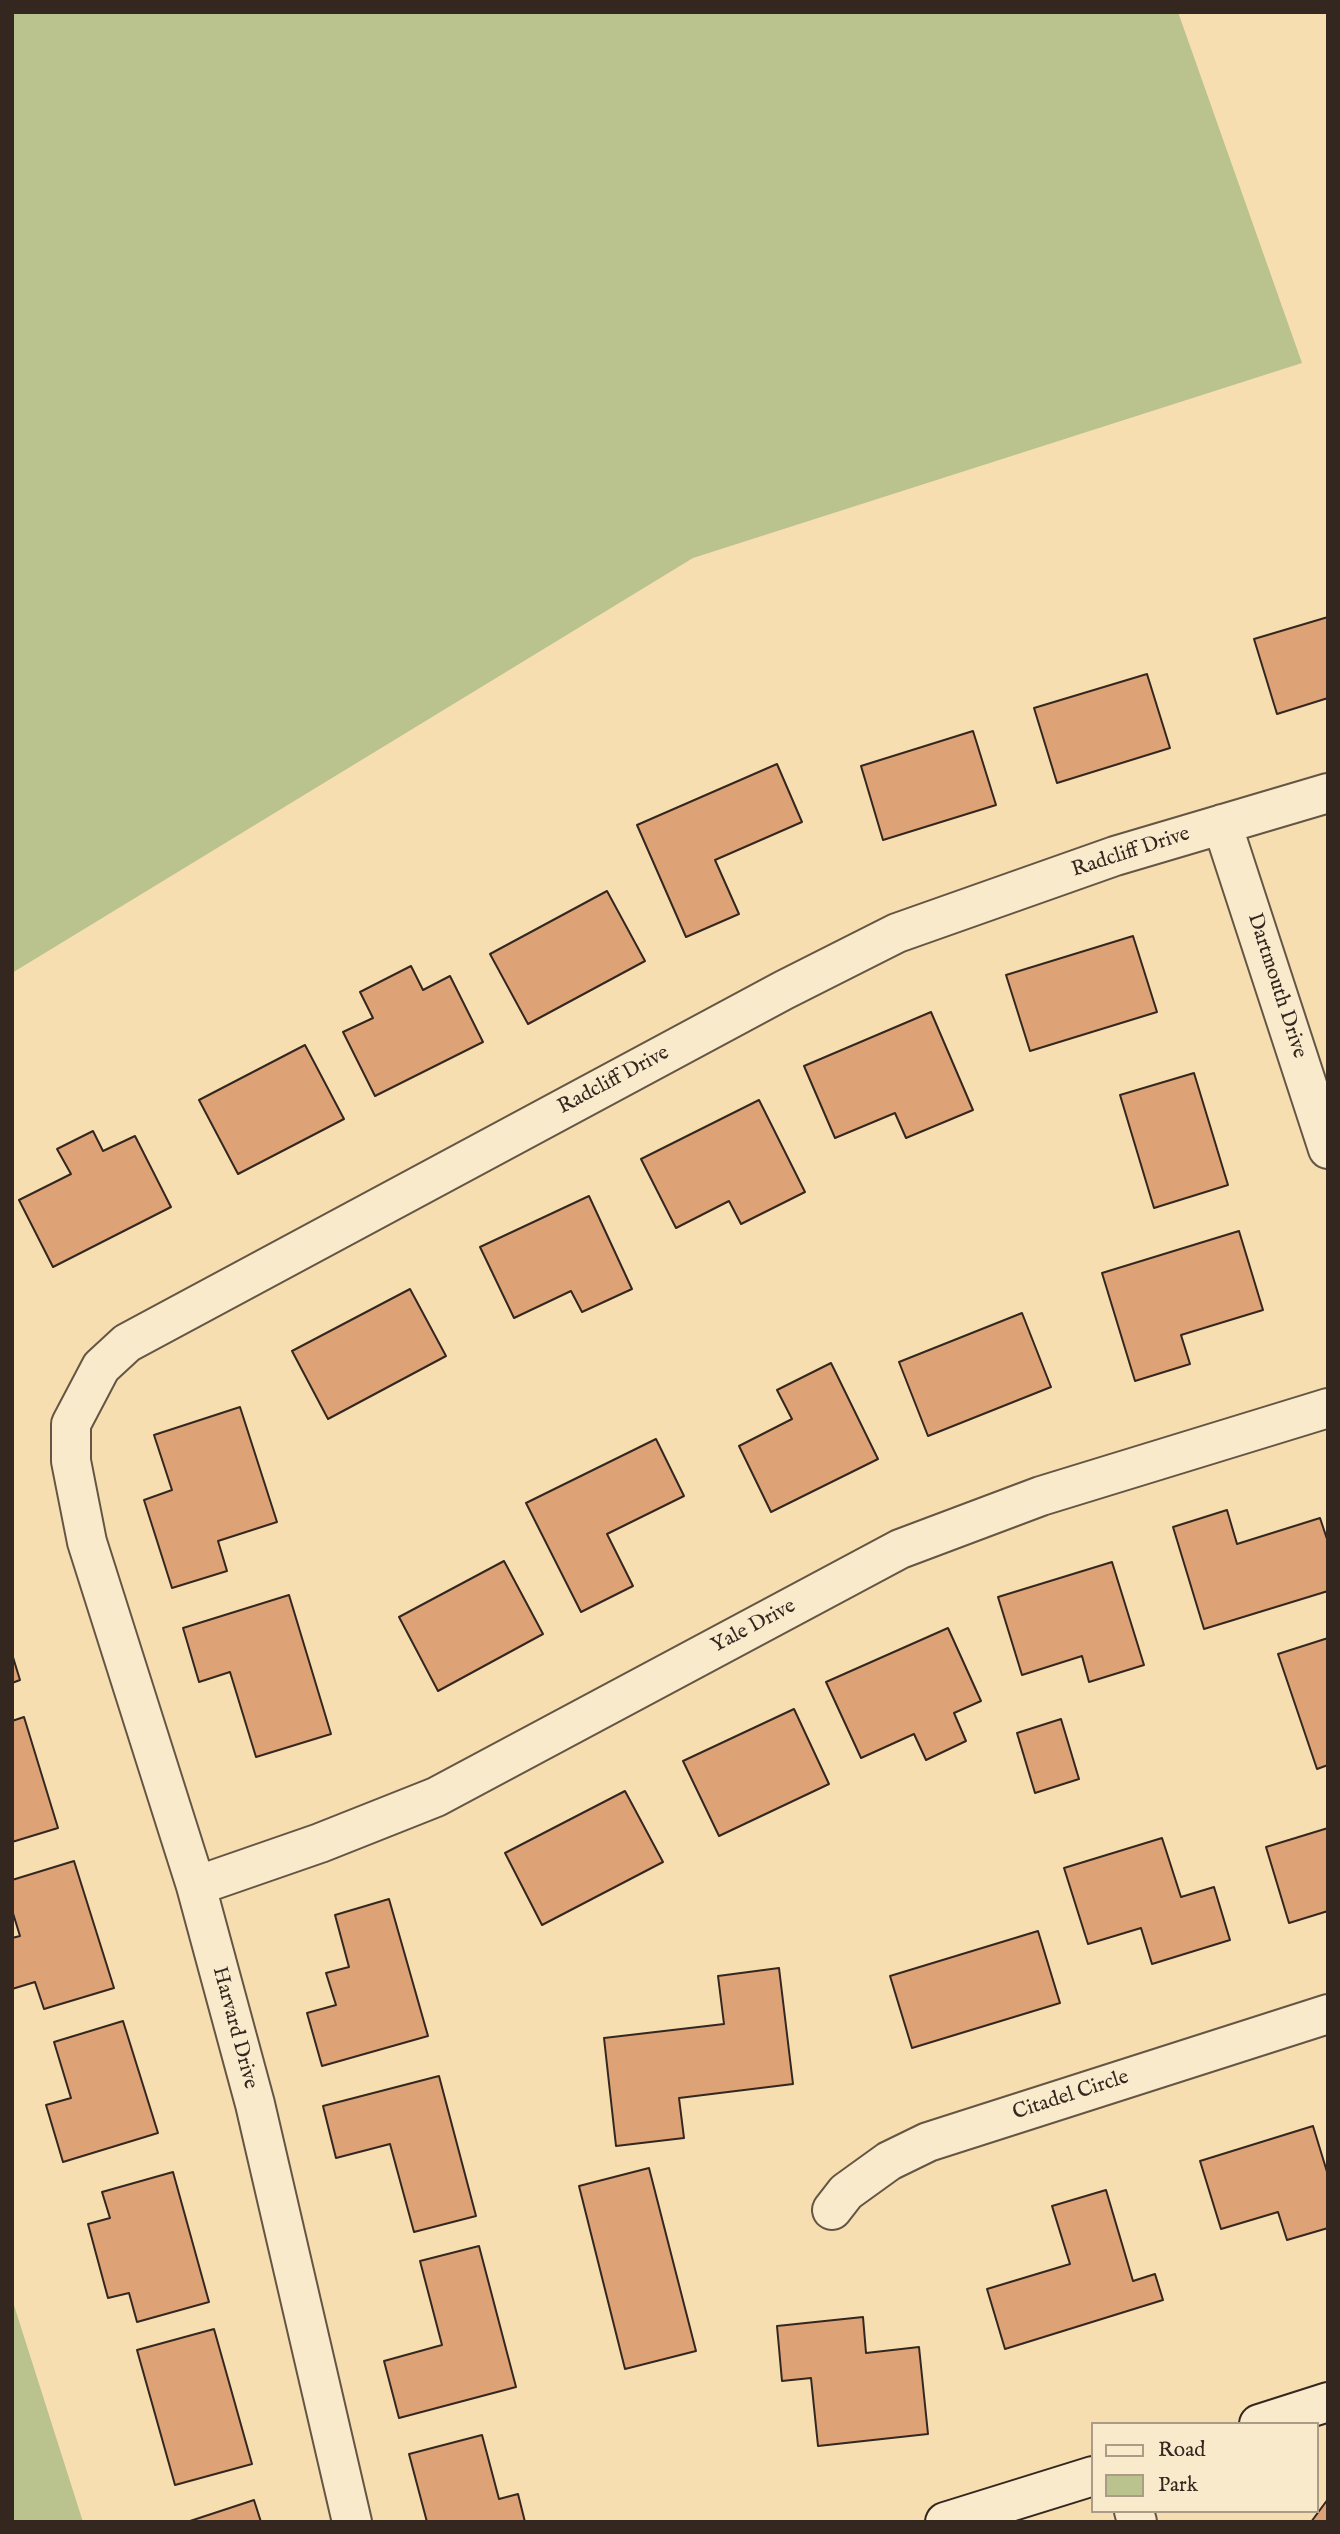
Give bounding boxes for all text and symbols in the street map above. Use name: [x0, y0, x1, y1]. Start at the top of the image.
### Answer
street label: Radcliff Drive: [1069, 822, 1193, 884]
street label: Dartmouth Drive: [1241, 910, 1311, 1062]
street label: Radcliff Drive: [554, 1041, 674, 1121]
street label: Yale Drive: [708, 1594, 800, 1660]
street label: Harvard Drive: [206, 1964, 262, 2092]
street label: Citadel Circle: [1010, 2065, 1132, 2127]
legend: [1092, 2422, 1319, 2513]
text: Road: [1158, 2437, 1205, 2464]
text: Park: [1158, 2472, 1198, 2499]

